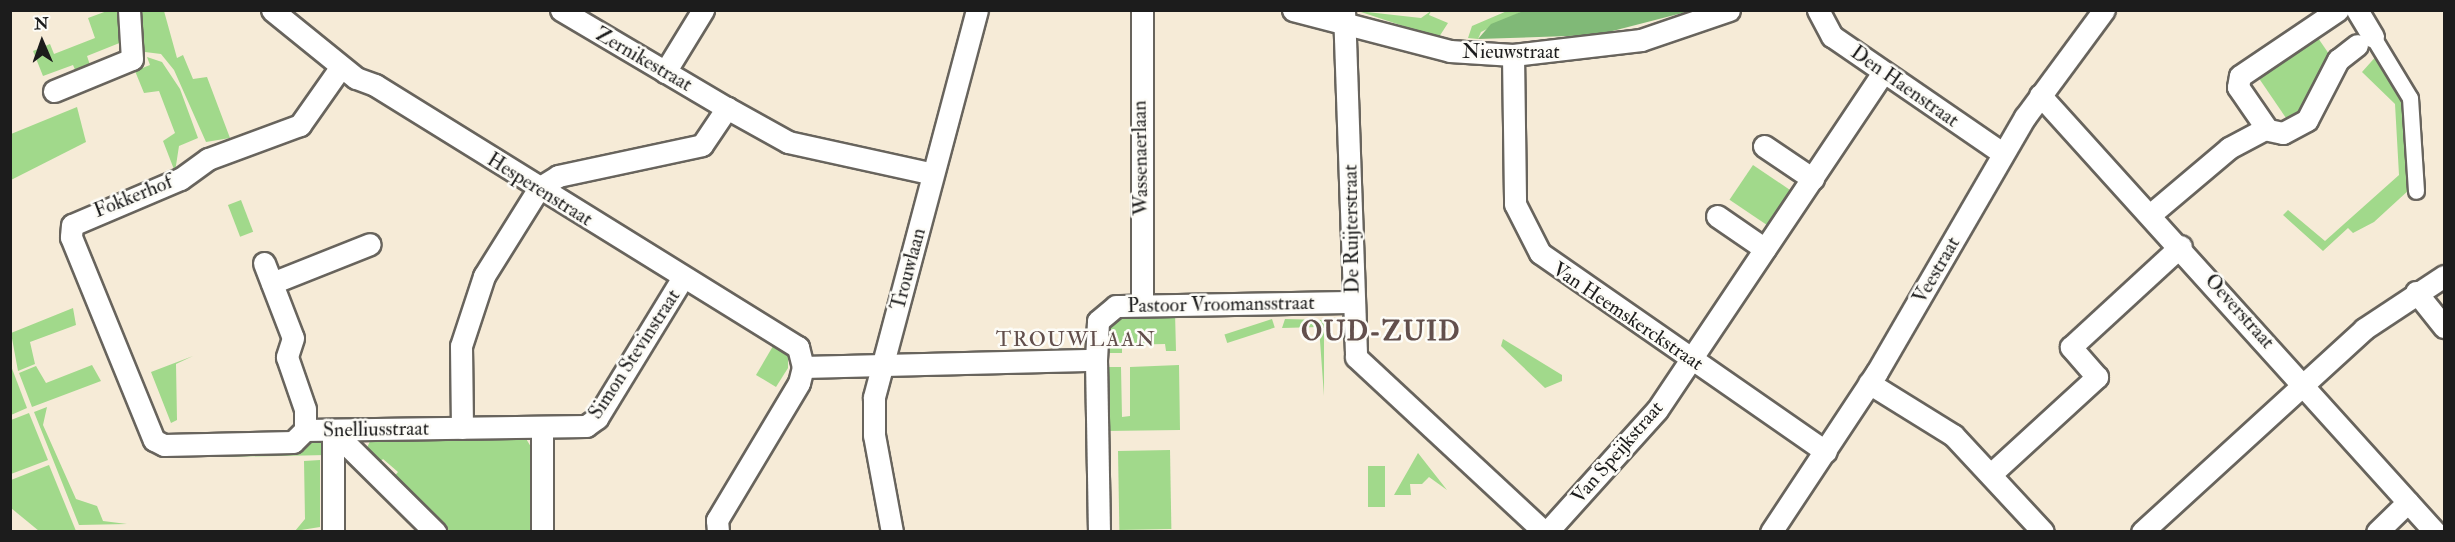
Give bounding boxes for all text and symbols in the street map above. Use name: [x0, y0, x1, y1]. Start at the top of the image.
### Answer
north arrow: [12, 12, 72, 72]
text: N: [34, 14, 49, 34]
street label: Zernikestraat: [591, 22, 697, 96]
street label: Nieuwstraat: [1462, 39, 1560, 63]
street label: Den Haenstraat: [1846, 40, 1964, 132]
street label: Wassenaerlaan: [1127, 100, 1153, 216]
street label: Hesperenstraat: [483, 147, 597, 231]
street label: De Ruijterstraat: [1338, 164, 1364, 294]
street label: Fokkerhof: [90, 169, 176, 223]
street label: Trouwlaan: [886, 225, 930, 313]
street label: Veestraat: [1907, 232, 1965, 308]
street label: Van Heemskerckstraat: [1548, 257, 1708, 375]
street label: Oeverstraat: [2200, 269, 2280, 353]
street label: Simon Stevinstraat: [583, 285, 685, 423]
street label: Pastoor Vroomansstraat: [1127, 290, 1315, 318]
district label: OUD-ZUID: [1301, 317, 1461, 349]
district label: TROUWLAAN: [996, 327, 1156, 353]
street label: Van Speijkstraat: [1566, 396, 1668, 508]
street label: Snelliusstraat: [323, 416, 429, 442]

